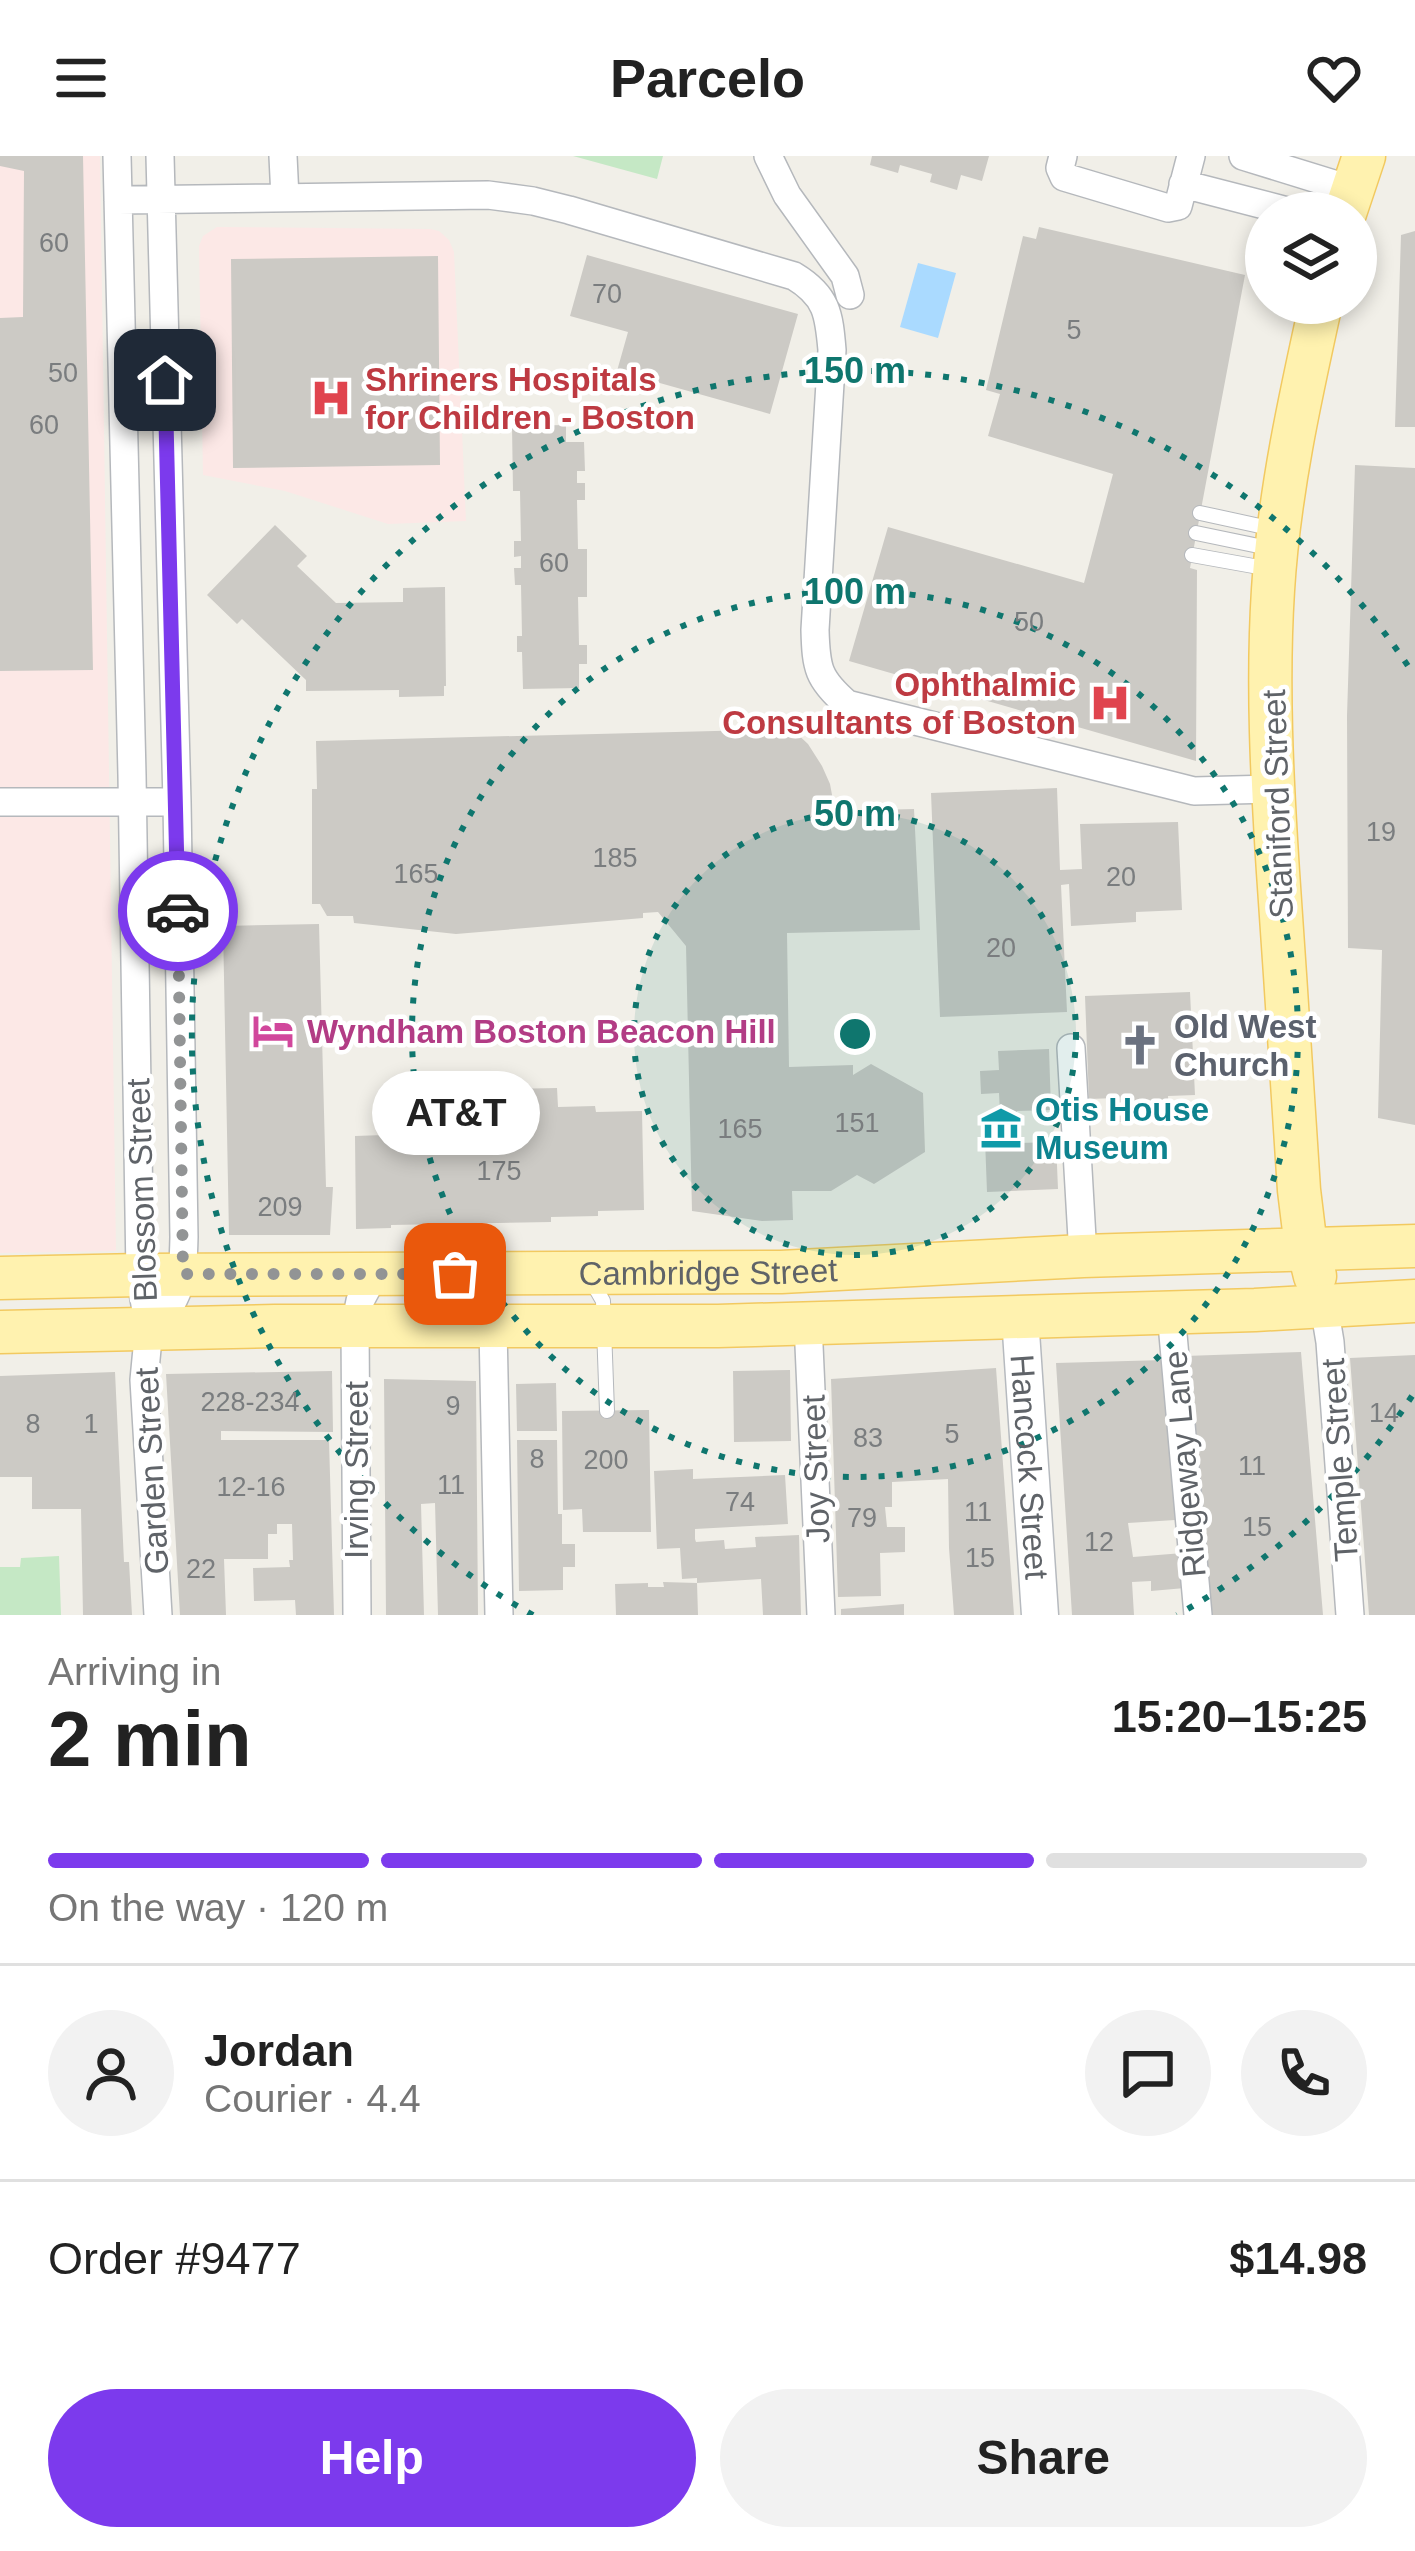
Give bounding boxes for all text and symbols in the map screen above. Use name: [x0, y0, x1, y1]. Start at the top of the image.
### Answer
icon: menu: [48, 45, 114, 111]
icon: heart: [1301, 45, 1367, 111]
text: Parcelo: [610, 48, 805, 108]
map controls: [1245, 192, 1377, 324]
button: layers: [1245, 192, 1377, 324]
house number: 60: [39, 228, 69, 258]
house number: 70: [592, 279, 622, 309]
house number: 5: [1066, 315, 1082, 345]
pin: [114, 329, 216, 431]
icon: home: [132, 347, 198, 413]
text: 150 m: [804, 350, 906, 391]
house number: 50: [48, 358, 78, 388]
place label: Shriners Hospitals for Children - Boston: [365, 361, 695, 436]
hospital icon: Shriners Hospitals for Children - Boston: [308, 375, 354, 421]
house number: 60: [29, 410, 59, 440]
house number: 60: [539, 548, 569, 578]
text: 100 m: [804, 571, 906, 612]
house number: 50: [1014, 607, 1044, 637]
place label: Ophthalmic Consultants of Boston: [722, 666, 1076, 741]
hospital icon: Ophthalmic Consultants of Boston: [1087, 680, 1133, 726]
street label: Staniford Street: [1255, 689, 1300, 919]
text: 50 m: [814, 793, 896, 834]
house number: 19: [1366, 817, 1396, 847]
house number: 185: [592, 843, 638, 873]
courier: [118, 851, 238, 971]
house number: 165: [393, 859, 439, 889]
house number: 20: [1106, 862, 1136, 892]
icon: car: [145, 878, 211, 944]
house number: 20: [986, 933, 1016, 963]
hotel icon: Wyndham Boston Beacon Hill: [250, 1008, 296, 1054]
place label: Old West Church: [1174, 1008, 1316, 1083]
place label: Wyndham Boston Beacon Hill: [307, 1013, 776, 1050]
centre of rings: [834, 1013, 876, 1055]
church icon: Old West Church: [1117, 1022, 1163, 1068]
callout: AT&T: [371, 1070, 539, 1154]
street label: Blossom Street: [119, 1078, 164, 1302]
text: AT&T: [405, 1091, 507, 1134]
place label: Otis House Museum: [1035, 1091, 1209, 1166]
museum icon: Otis House Museum: [978, 1105, 1024, 1151]
house number: 151: [834, 1108, 880, 1138]
house number: 165: [717, 1114, 763, 1144]
house number: 175: [476, 1156, 522, 1186]
house number: 209: [257, 1192, 303, 1222]
pin: [404, 1223, 506, 1325]
icon: bag: [422, 1241, 488, 1307]
street label: Cambridge Street: [579, 1251, 838, 1292]
street label: Ridgeway Lane: [1156, 1349, 1213, 1579]
street label: Hancock Street: [1004, 1353, 1056, 1581]
street label: Temple Street: [1314, 1357, 1365, 1563]
street label: Garden Street: [128, 1367, 175, 1575]
street label: Irving Street: [338, 1381, 375, 1559]
house number: 228-234: [200, 1387, 300, 1417]
house number: 9: [445, 1391, 461, 1421]
street label: Joy Street: [794, 1394, 837, 1544]
house number: 14: [1369, 1398, 1399, 1428]
house number: 8: [25, 1409, 41, 1439]
house number: 1: [83, 1409, 99, 1439]
house number: 5: [944, 1419, 960, 1449]
house number: 83: [853, 1423, 883, 1453]
house number: 8: [529, 1444, 545, 1474]
house number: 200: [583, 1445, 629, 1475]
house number: 11: [1238, 1451, 1266, 1481]
house number: 11: [437, 1470, 465, 1500]
house number: 12-16: [216, 1472, 286, 1502]
house number: 74: [725, 1487, 755, 1517]
house number: 11: [964, 1497, 992, 1527]
house number: 79: [847, 1503, 877, 1533]
house number: 15: [1242, 1512, 1272, 1542]
house number: 12: [1084, 1527, 1114, 1557]
house number: 15: [965, 1543, 995, 1573]
house number: 22: [186, 1554, 216, 1584]
text: Arriving in: [48, 1650, 221, 1693]
text: 15:20–15:25: [1112, 1691, 1367, 1742]
text: 2 min: [48, 1695, 252, 1783]
text: On the way · 120 m: [48, 1886, 388, 1929]
button: person: [48, 2010, 174, 2136]
button: chat: [1085, 2010, 1211, 2136]
button: phone: [1241, 2010, 1367, 2136]
text: Jordan: [204, 2025, 354, 2076]
text: Courier · 4.4: [204, 2077, 421, 2120]
text: Order #9477: [48, 2233, 301, 2284]
text: $14.98: [1229, 2233, 1367, 2284]
button: Help: [48, 2389, 696, 2527]
button: Share: [720, 2389, 1367, 2527]

